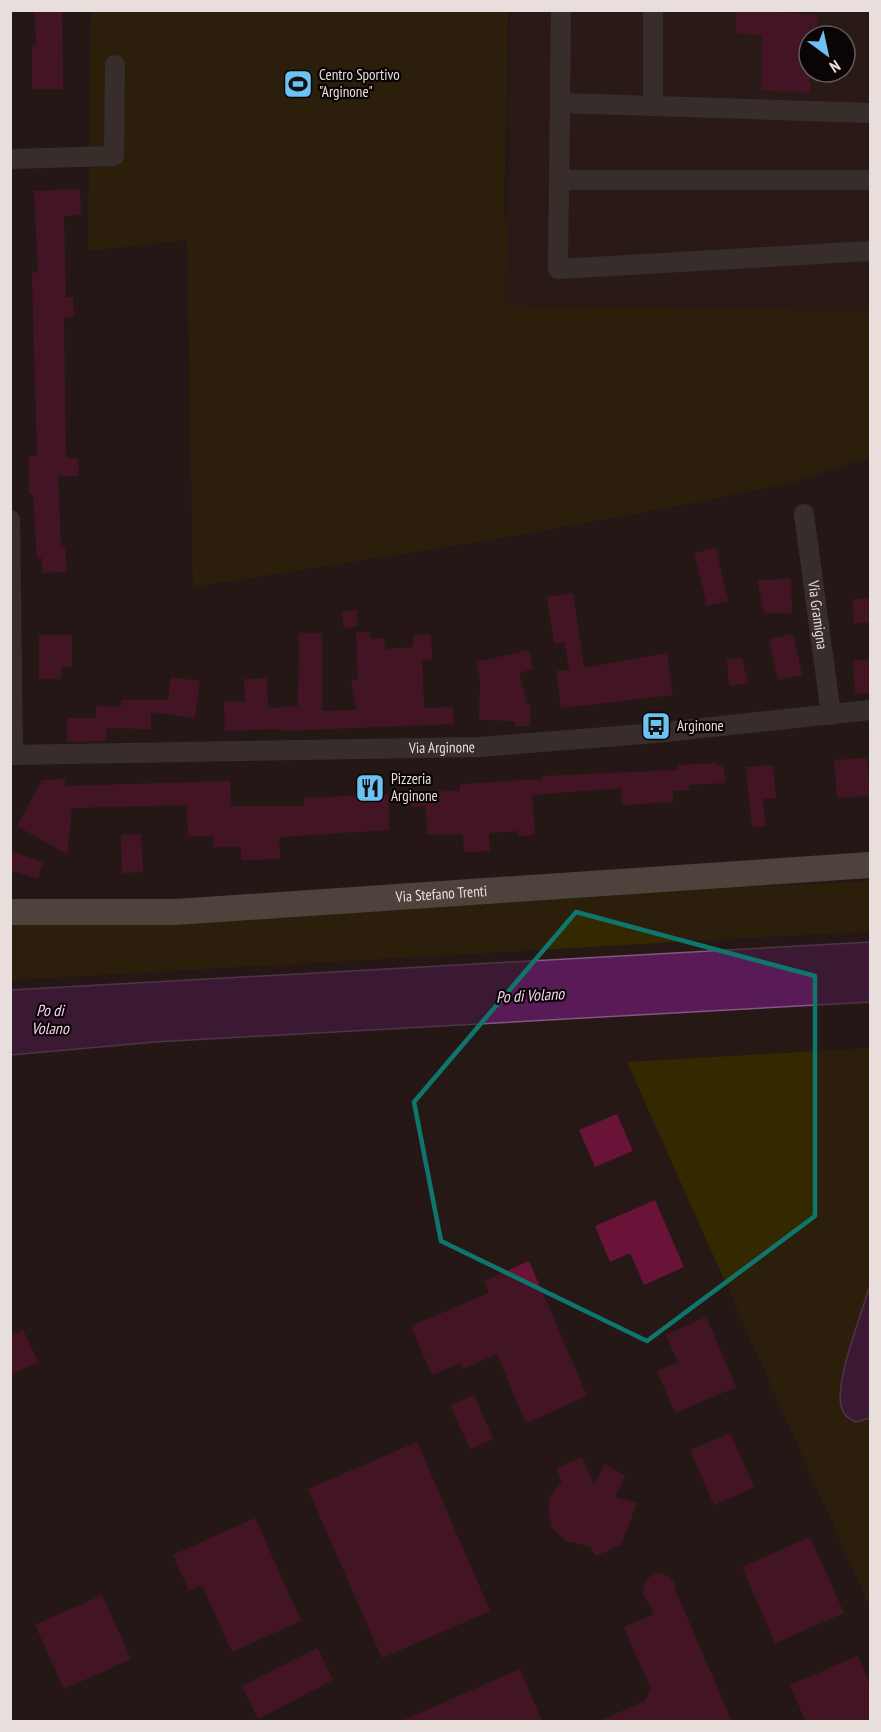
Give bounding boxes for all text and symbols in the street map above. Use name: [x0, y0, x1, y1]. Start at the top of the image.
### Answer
north arrow: [797, 24, 857, 84]
text: N: [826, 56, 844, 77]
place label: Centro Sportivo "Arginone": [319, 65, 400, 101]
sports icon: Centro Sportivo "Arginone": [282, 68, 314, 100]
street label: Via Gramigna: [804, 579, 832, 651]
bus stop icon: Arginone: [640, 710, 672, 742]
place label: Arginone: [677, 716, 724, 735]
street label: Via Arginone: [408, 737, 475, 757]
place label: Pizzeria Arginone: [391, 769, 438, 805]
restaurant icon: Pizzeria Arginone: [354, 772, 386, 804]
street label: Via Stefano Trenti: [394, 881, 488, 906]
water label: Po di Volano: [495, 983, 566, 1007]
water label: Po di Volano: [31, 1000, 70, 1038]

